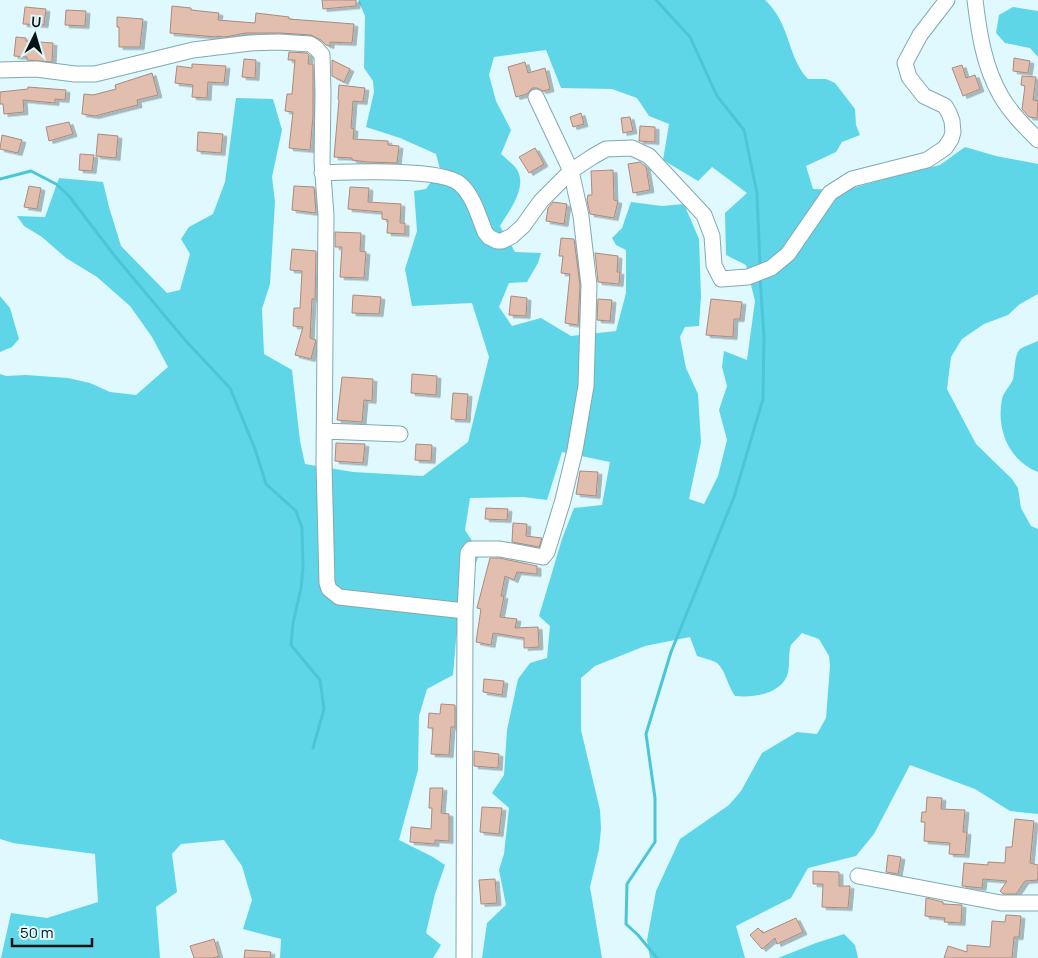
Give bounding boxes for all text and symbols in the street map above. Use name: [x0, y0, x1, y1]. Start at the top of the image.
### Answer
north arrow: [10, 10, 60, 60]
text: U: [30, 12, 42, 31]
scale bar: [12, 916, 92, 948]
text: 50 m: [20, 922, 54, 943]

